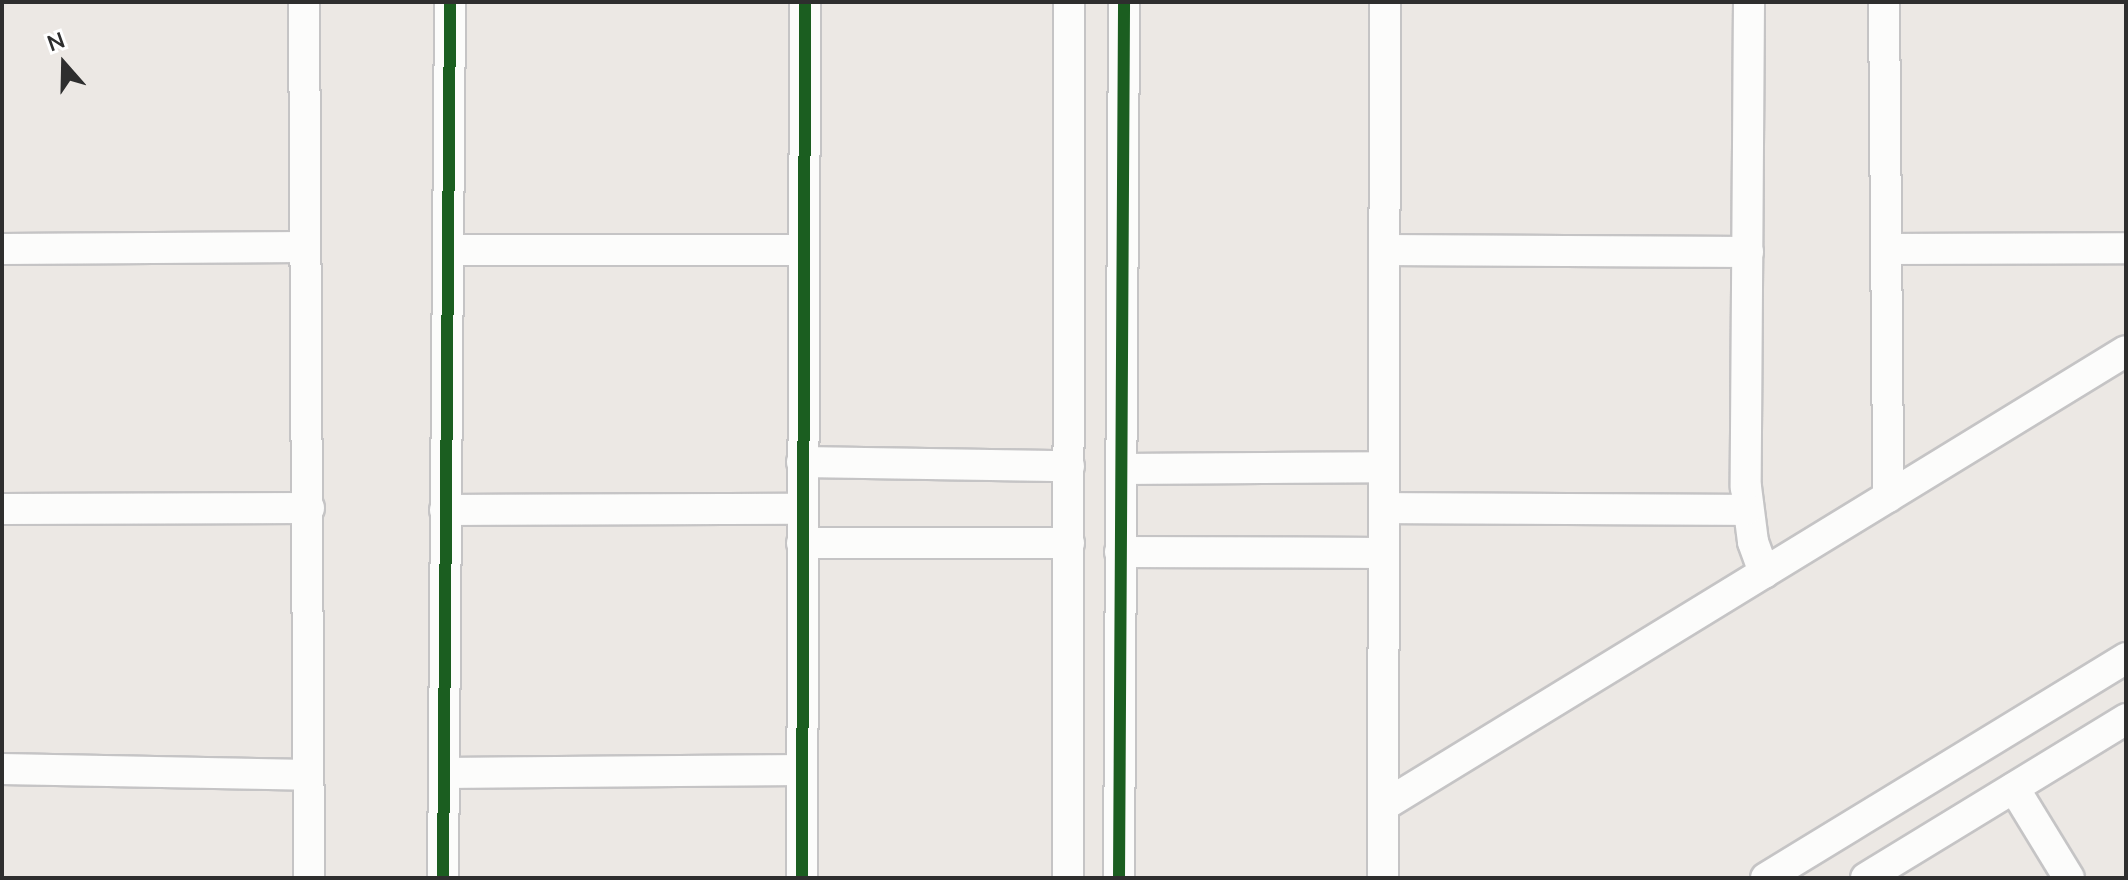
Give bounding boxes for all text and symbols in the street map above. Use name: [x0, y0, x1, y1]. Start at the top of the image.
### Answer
north arrow: [24, 24, 104, 104]
text: N: [43, 25, 68, 57]

